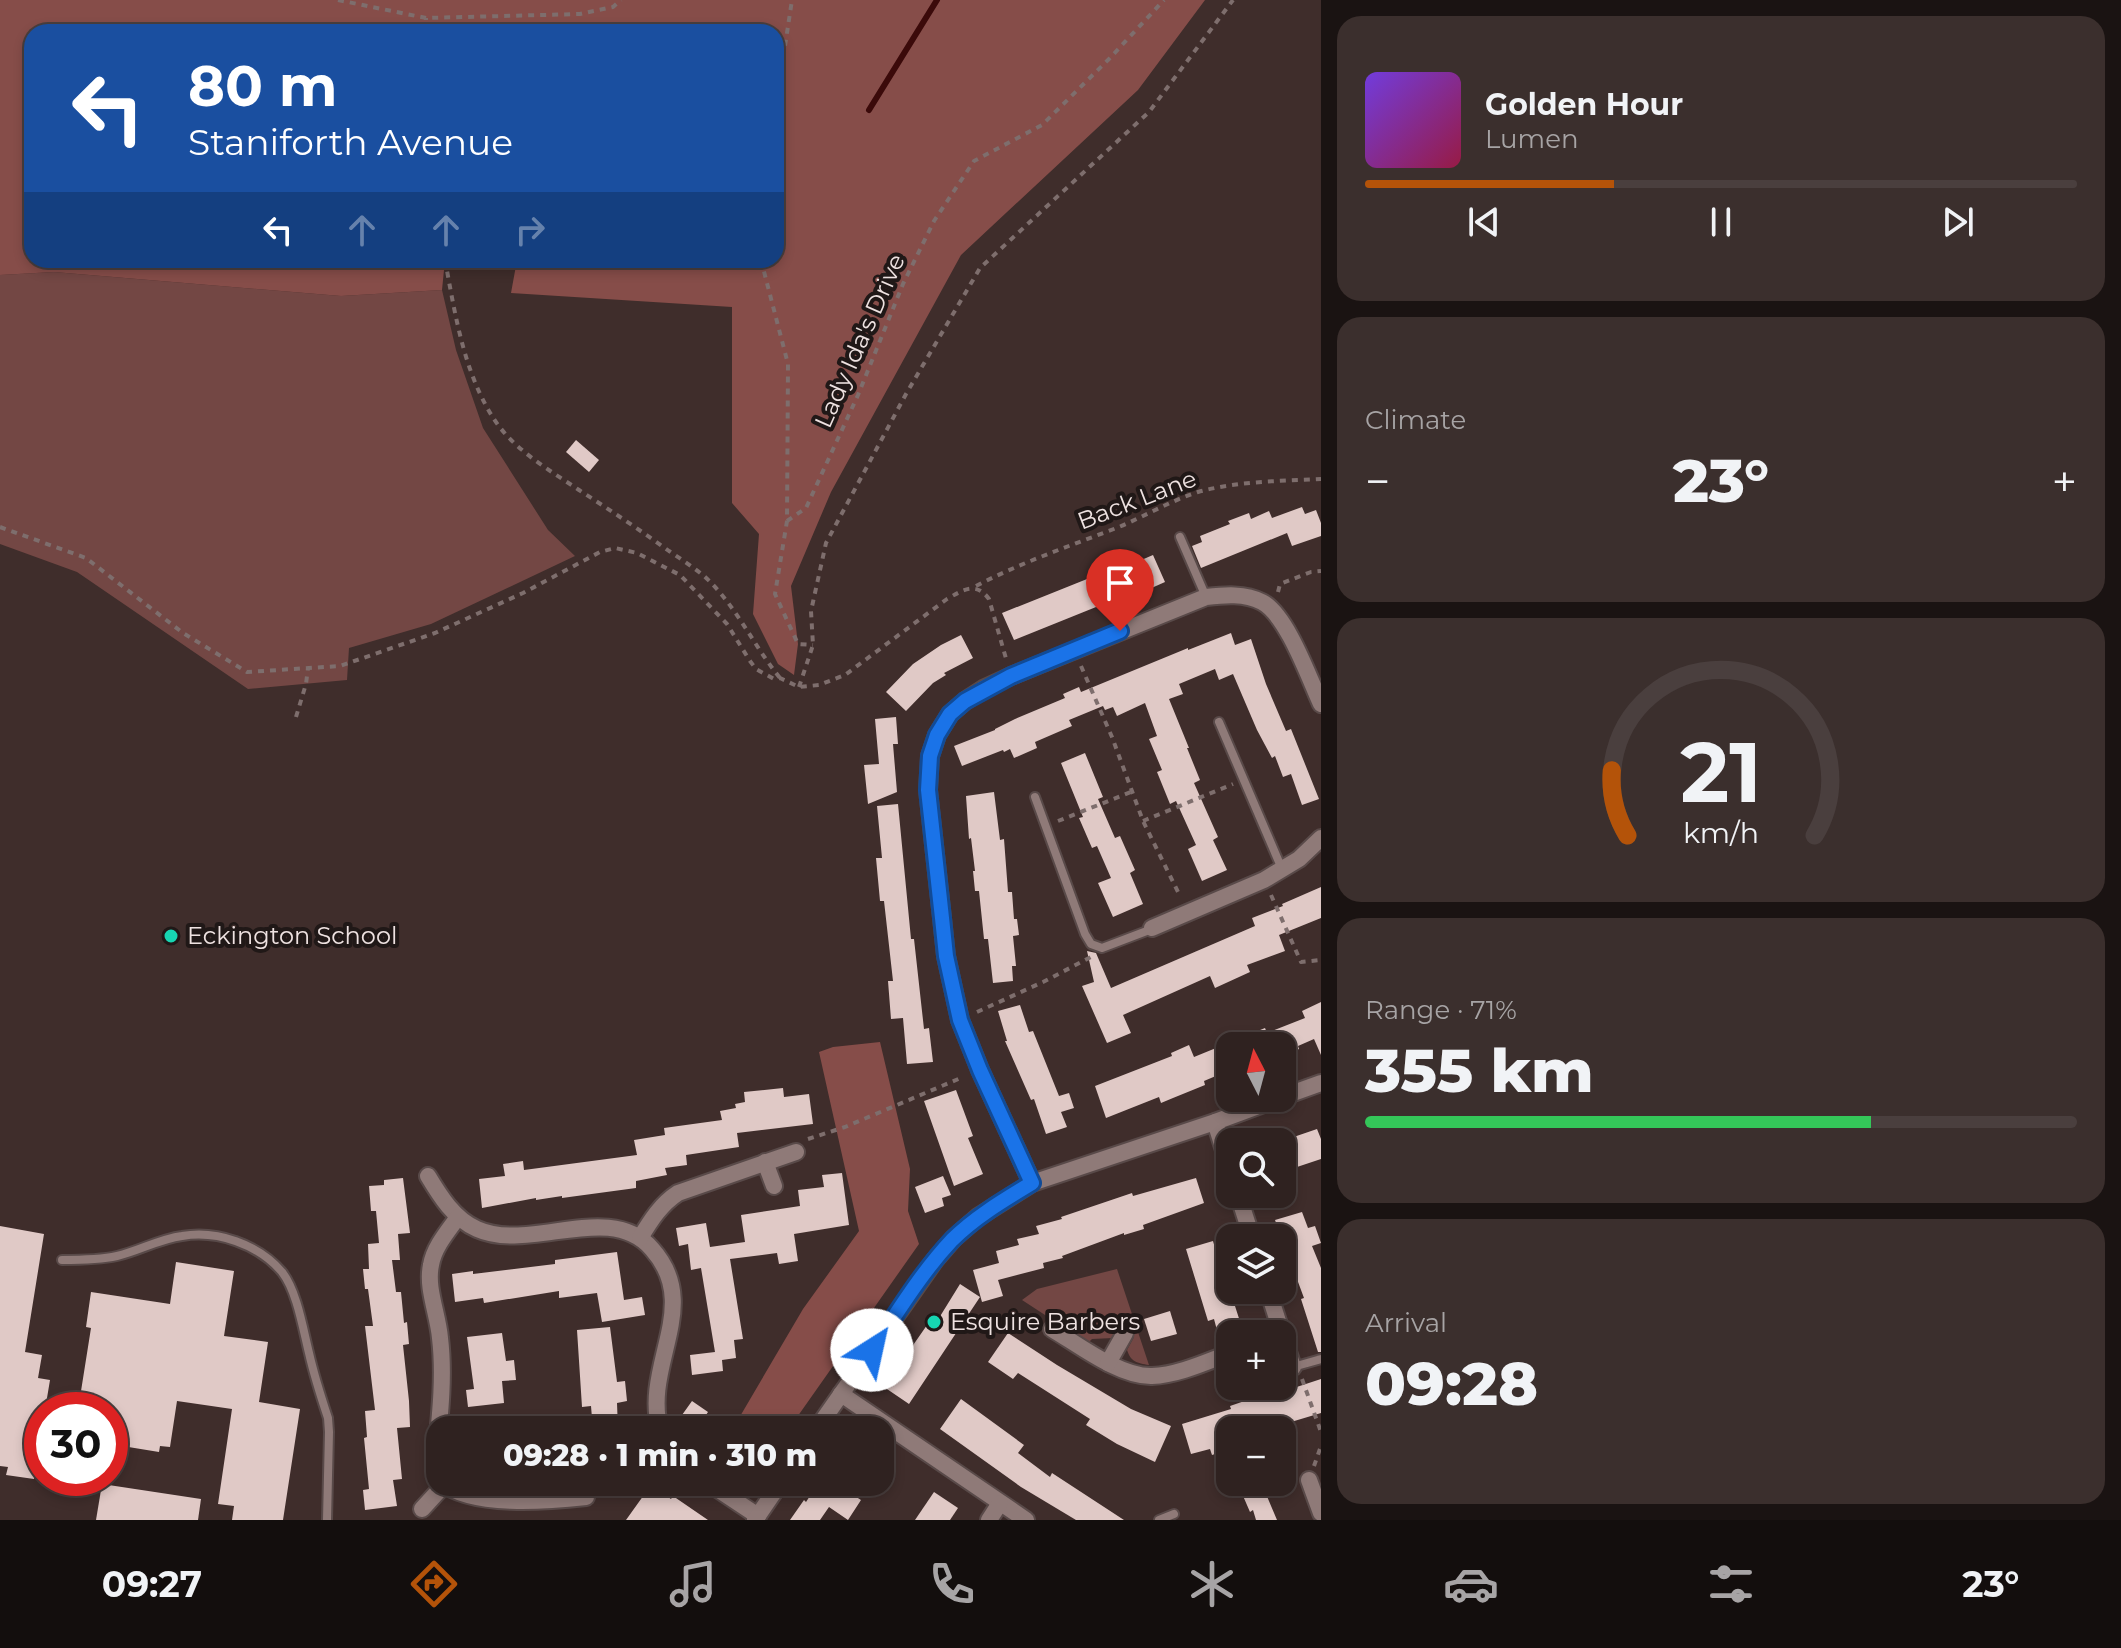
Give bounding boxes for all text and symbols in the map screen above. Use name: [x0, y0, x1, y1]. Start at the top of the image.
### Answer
text: 80 m: [188, 52, 338, 120]
icon: left: [56, 56, 160, 160]
text: Golden Hour: [1485, 86, 1683, 123]
text: Staniforth Avenue: [188, 120, 513, 164]
text: Lumen: [1485, 123, 1578, 155]
icon: previous: [1462, 200, 1506, 244]
icon: pause: [1699, 200, 1743, 244]
icon: next: [1936, 200, 1980, 244]
icon: left: [256, 208, 300, 252]
icon: ahead: [340, 208, 384, 252]
icon: ahead: [424, 208, 468, 252]
icon: right: [508, 208, 552, 252]
street label: Lady Ida's Drive: [808, 249, 911, 432]
text: Climate: [1365, 404, 1466, 436]
text: 23°: [1673, 444, 1769, 517]
text: −: [1365, 454, 1390, 508]
text: +: [2052, 454, 2077, 508]
street label: Back Lane: [1073, 464, 1200, 536]
pin: [1086, 549, 1154, 631]
icon: arrive: [1098, 561, 1142, 605]
text: 21: [1680, 721, 1762, 823]
text: km/h: [1683, 815, 1759, 850]
place label: Eckington School: [187, 921, 397, 950]
marker: Eckington School: [162, 927, 180, 945]
text: Range · 71%: [1365, 994, 1517, 1026]
north arrow: [1216, 1032, 1296, 1112]
map controls: [1216, 1032, 1296, 1496]
text: 355 km: [1365, 1034, 1594, 1107]
button: search: [1216, 1128, 1296, 1208]
button: layers: [1216, 1224, 1296, 1304]
place label: Esquire Barbers: [950, 1307, 1140, 1336]
text: Arrival: [1365, 1307, 1447, 1339]
position arrow: [830, 1308, 914, 1392]
marker: Esquire Barbers: [925, 1313, 943, 1331]
button: +: [1216, 1320, 1296, 1400]
text: 09:28: [1365, 1347, 1538, 1420]
speed limit sign: 30: [24, 1392, 128, 1496]
button: −: [1216, 1416, 1296, 1496]
text: 09:28 · 1 min · 310 m: [503, 1437, 817, 1474]
icon: directions: [406, 1556, 462, 1612]
icon: music: [665, 1556, 721, 1612]
icon: phone: [924, 1556, 980, 1612]
icon: climate: [1184, 1556, 1240, 1612]
icon: car: [1443, 1556, 1499, 1612]
icon: filters: [1703, 1556, 1759, 1612]
text: 09:27: [102, 1562, 202, 1606]
text: 23°: [1962, 1562, 2019, 1606]

